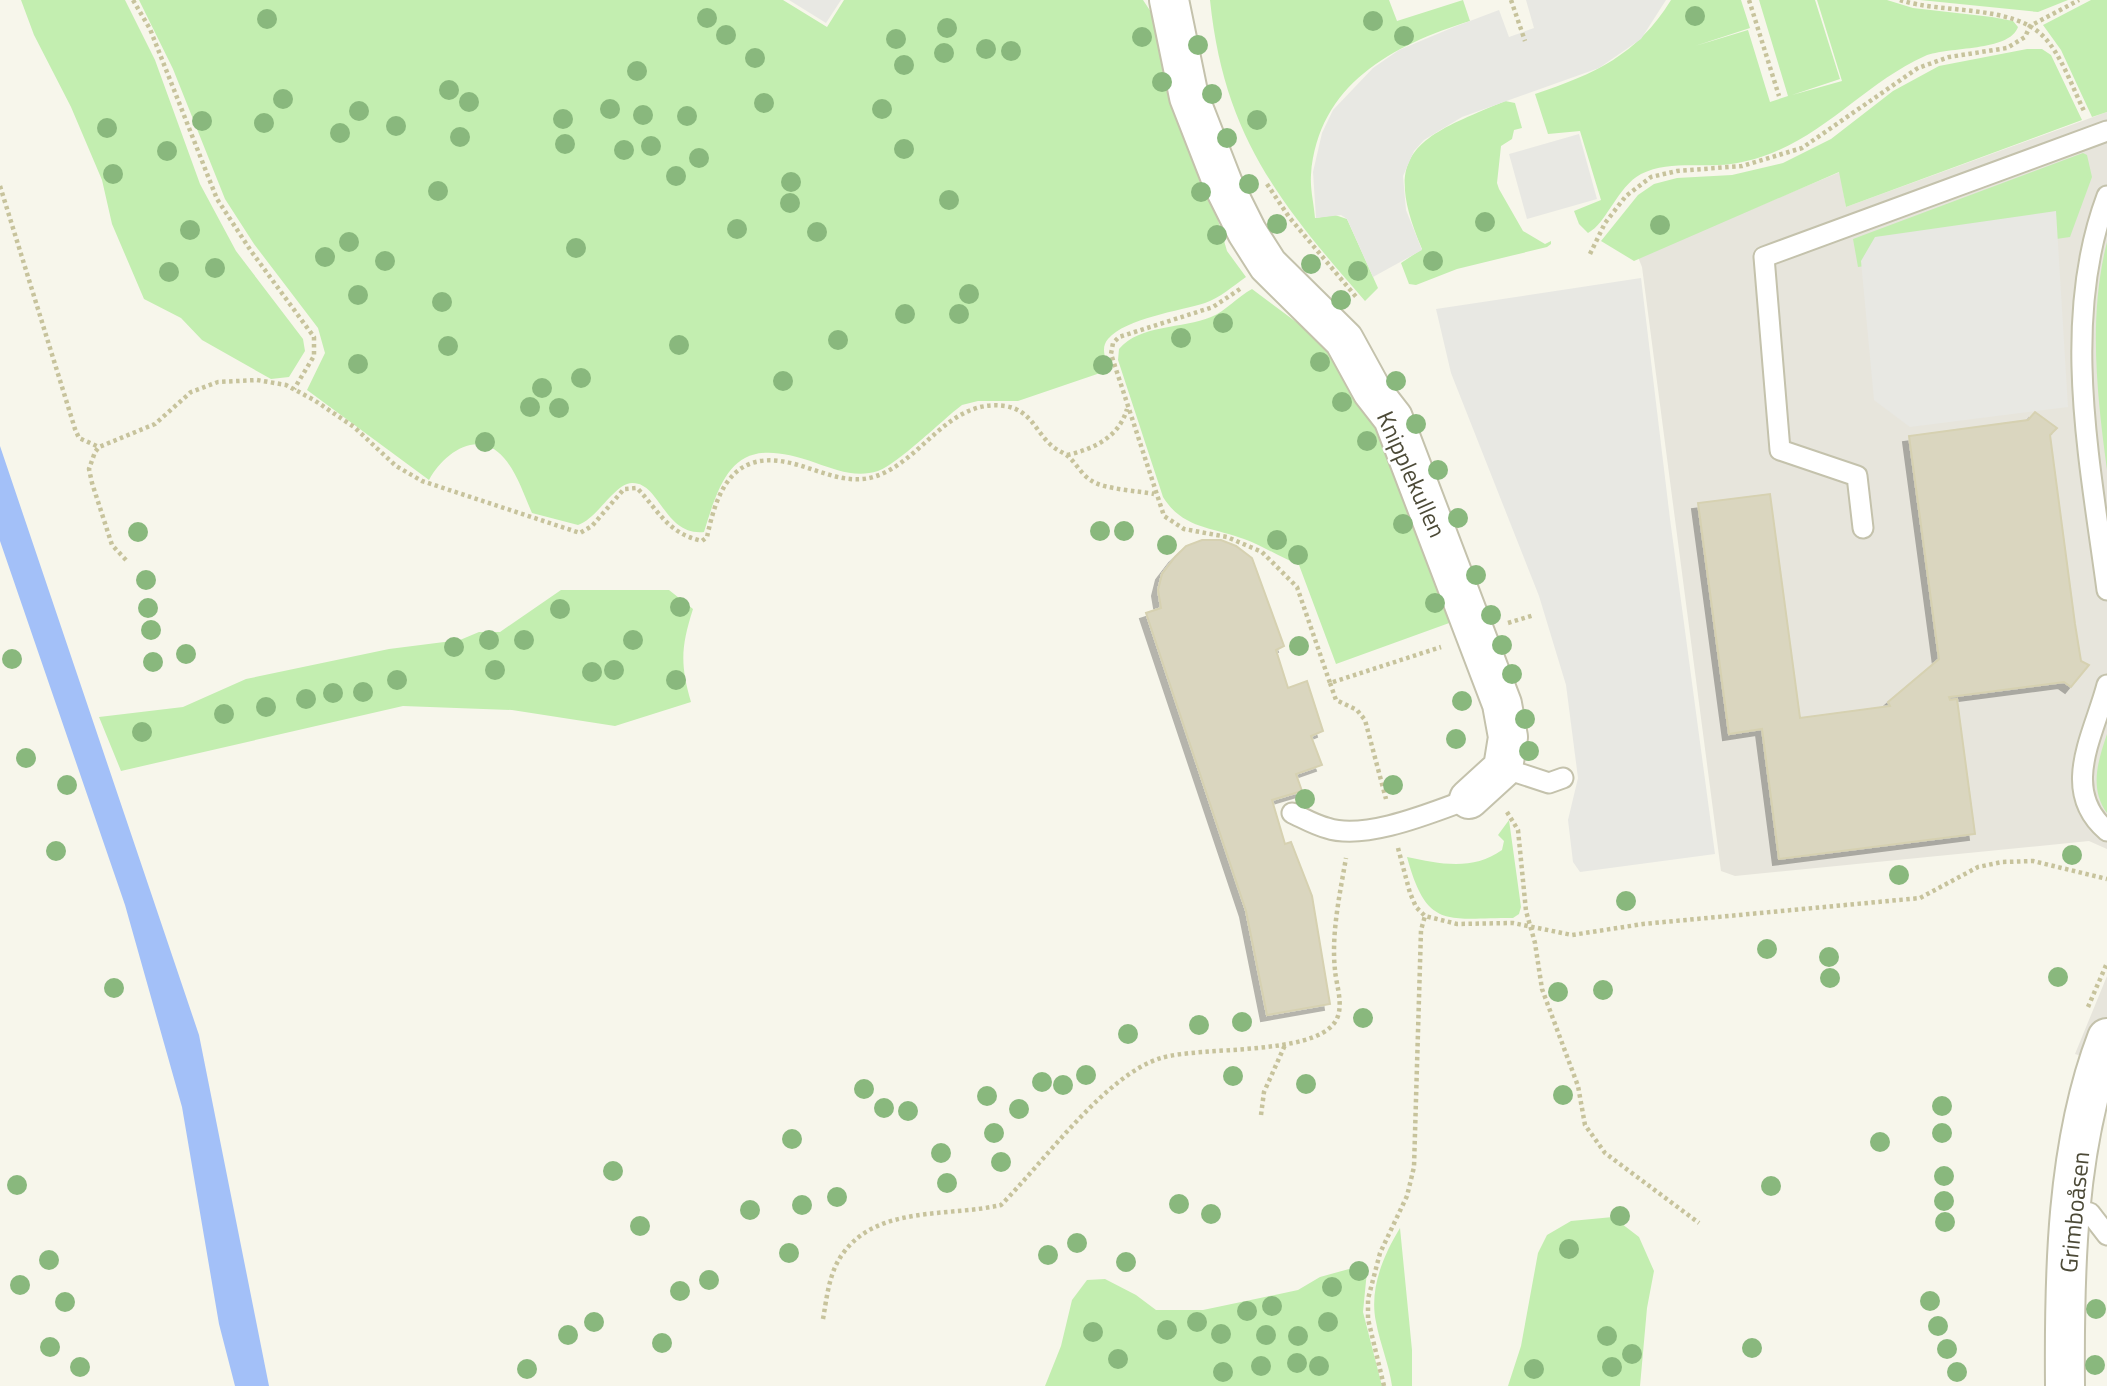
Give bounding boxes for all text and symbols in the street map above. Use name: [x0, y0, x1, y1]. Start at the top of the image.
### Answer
street label: Knipplekullen: [1368, 405, 1456, 543]
street label: Grimboåsen: [2050, 1149, 2098, 1275]

